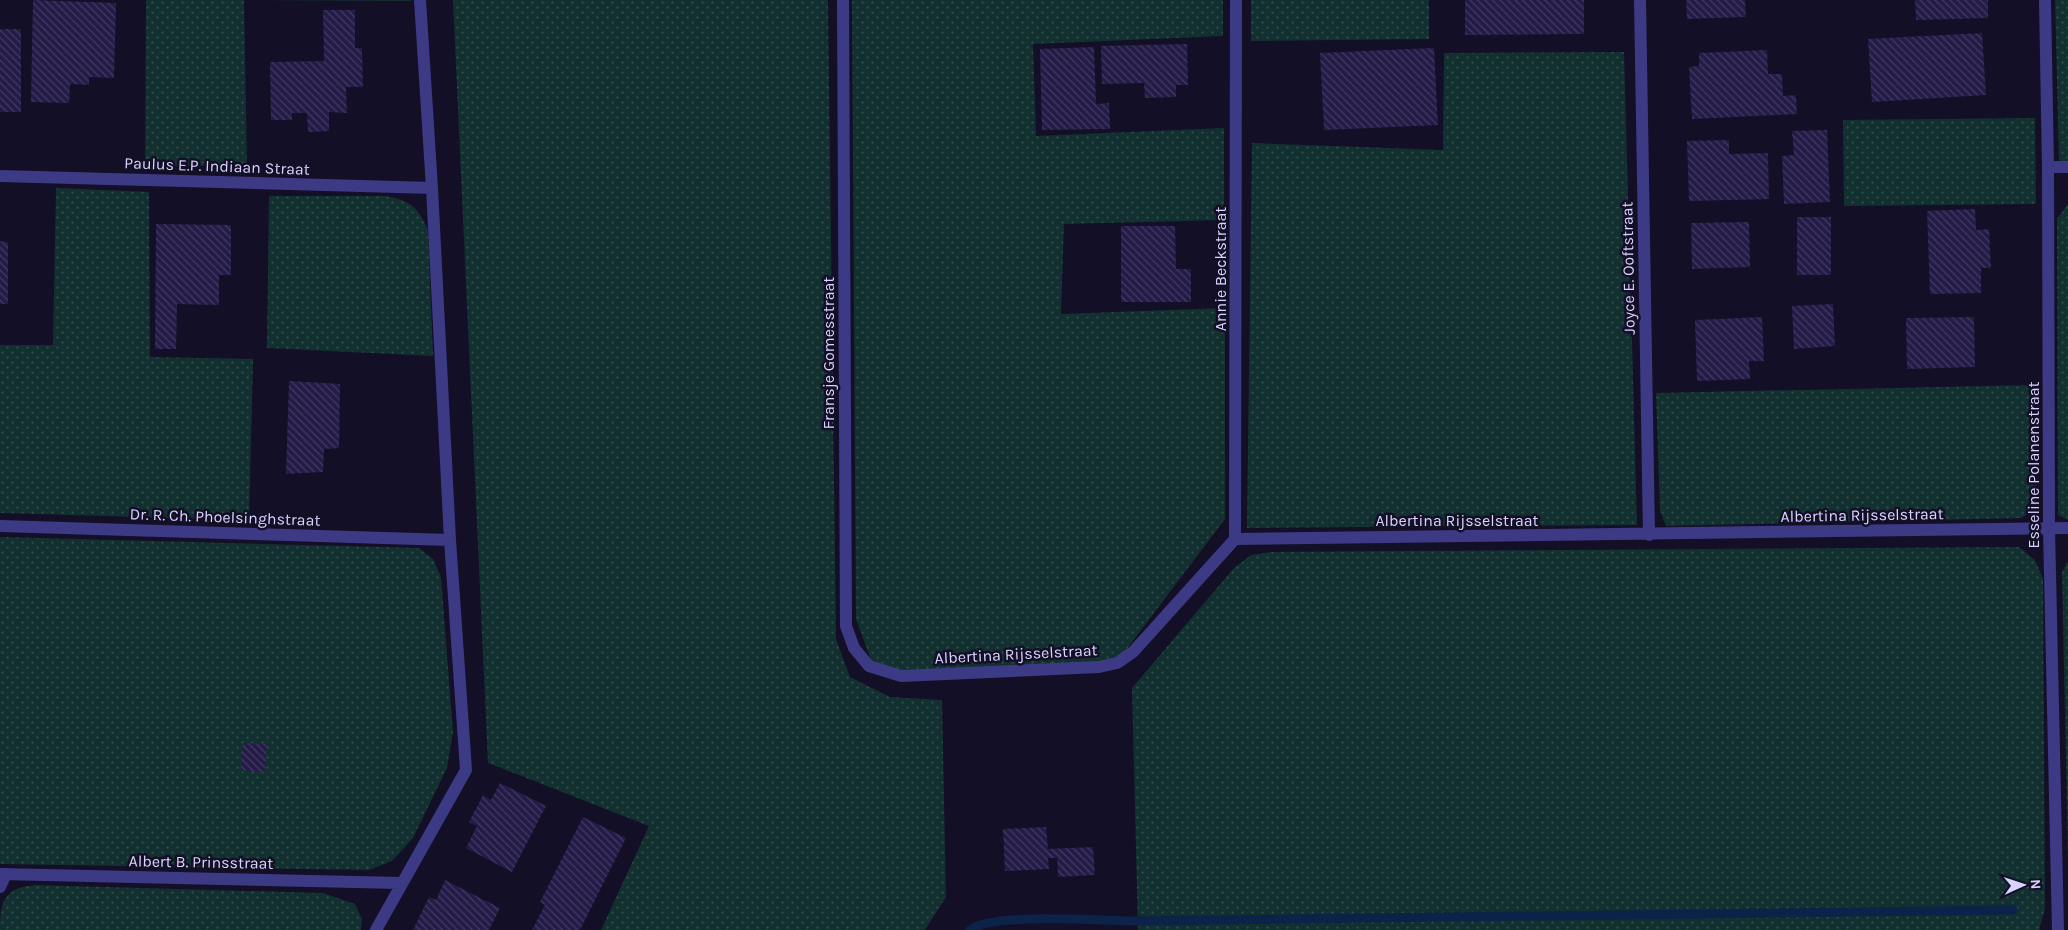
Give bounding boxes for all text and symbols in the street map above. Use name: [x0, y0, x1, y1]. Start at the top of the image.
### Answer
street label: Paulus E.P. Indiaan Straat: [124, 153, 310, 179]
street label: Joyce E. Ooftstraat: [1617, 201, 1639, 335]
street label: Annie Beckstraat: [1211, 207, 1230, 331]
street label: Fransje Gomesstraat: [819, 277, 838, 429]
street label: Esseline Polanenstraat: [2024, 381, 2043, 549]
street label: Dr. R. Ch. Phoelsinghstraat: [129, 504, 321, 530]
street label: Albertina Rijsselstraat: [1780, 504, 1944, 526]
street label: Albertina Rijsselstraat: [1375, 511, 1539, 530]
street label: Albertina Rijsselstraat: [934, 640, 1098, 668]
street label: Albert B. Prinsstraat: [128, 851, 274, 873]
north arrow: [1998, 860, 2048, 910]
text: N: [2027, 879, 2044, 890]

